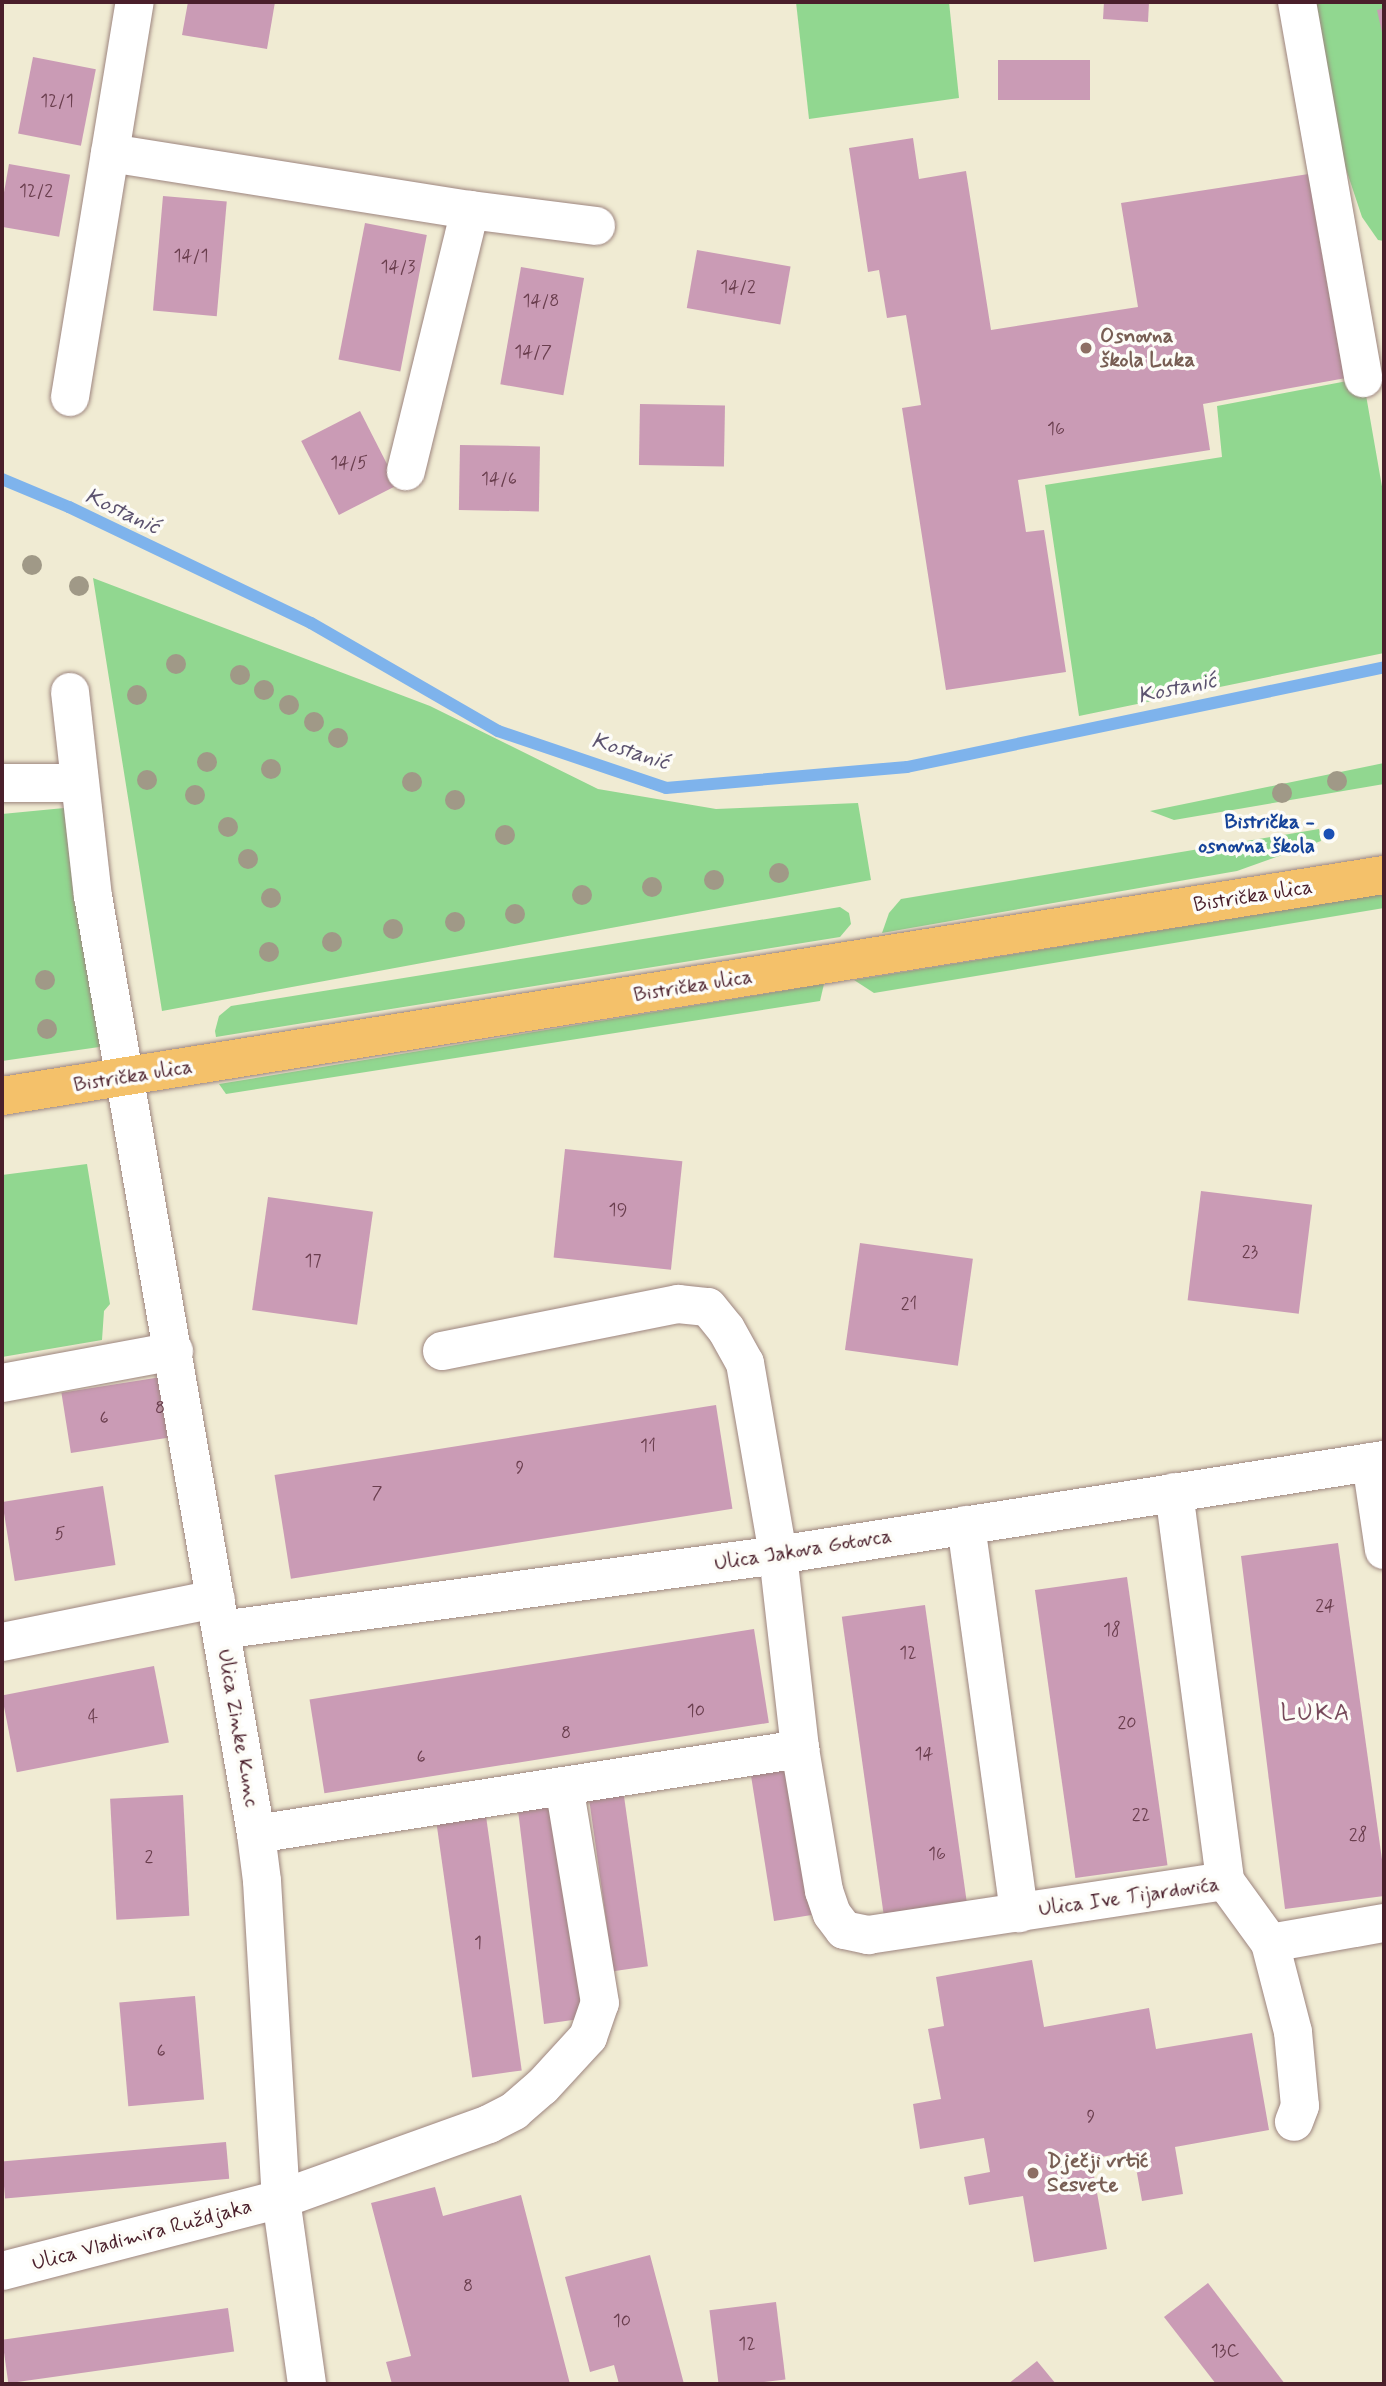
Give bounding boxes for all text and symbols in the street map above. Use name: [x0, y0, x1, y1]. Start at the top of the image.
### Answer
house number: 12/1: [40, 90, 74, 112]
house number: 12/2: [19, 180, 53, 202]
house number: 14/1: [174, 245, 208, 267]
house number: 14/3: [381, 256, 415, 278]
house number: 14/2: [720, 276, 756, 298]
house number: 14/8: [523, 290, 559, 312]
place label: Osnovna škola Luka: [1100, 323, 1193, 373]
marker: Osnovna škola Luka: [1078, 340, 1094, 356]
house number: 14/7: [514, 341, 552, 363]
house number: 16: [1047, 418, 1065, 440]
house number: 14/5: [330, 452, 368, 474]
house number: 14/6: [481, 468, 517, 490]
water label: Kostanić: [80, 483, 164, 541]
water label: Kostanić: [1135, 667, 1219, 711]
water label: Kostanić: [588, 727, 672, 777]
place label: Bistrička - osnovna škola: [1198, 809, 1315, 859]
marker: Bistrička - osnovna škola: [1321, 826, 1337, 842]
street label: Bistrička ulica: [1191, 874, 1315, 918]
street label: Bistrička ulica: [631, 964, 755, 1008]
street label: Bistrička ulica: [71, 1054, 195, 1098]
house number: 19: [609, 1199, 627, 1221]
house number: 23: [1242, 1241, 1258, 1263]
house number: 17: [304, 1250, 322, 1272]
house number: 21: [901, 1293, 917, 1315]
house number: 8: [155, 1397, 165, 1419]
house number: 6: [99, 1407, 109, 1429]
house number: 11: [640, 1435, 656, 1457]
house number: 9: [516, 1457, 524, 1479]
house number: 7: [372, 1482, 382, 1504]
house number: 5: [55, 1523, 65, 1545]
street label: Ulica Jakova Gotovca: [710, 1523, 896, 1577]
house number: 24: [1315, 1595, 1335, 1617]
house number: 18: [1103, 1619, 1121, 1641]
house number: 12: [899, 1642, 917, 1664]
street label: Ulica Zinke Kunc: [212, 1650, 264, 1806]
house number: 10: [687, 1700, 705, 1722]
district label: LUKA: [1282, 1700, 1350, 1728]
house number: 4: [88, 1706, 98, 1728]
house number: 20: [1117, 1712, 1137, 1734]
house number: 8: [561, 1722, 571, 1744]
house number: 14: [915, 1743, 933, 1765]
house number: 6: [416, 1746, 426, 1768]
house number: 22: [1132, 1804, 1150, 1826]
house number: 28: [1349, 1824, 1367, 1846]
house number: 16: [928, 1843, 946, 1865]
house number: 2: [145, 1846, 153, 1868]
street label: Ulica Ive Tijardovića: [1038, 1872, 1220, 1922]
house number: 1: [474, 1932, 482, 1954]
house number: 6: [156, 2040, 166, 2062]
house number: 9: [1087, 2106, 1095, 2128]
place label: Dječji vrtić Sesvete: [1047, 2148, 1147, 2198]
marker: Dječji vrtić Sesvete: [1025, 2165, 1041, 2181]
street label: Ulica Vladimira Ruždjaka: [30, 2194, 254, 2276]
house number: 8: [463, 2275, 473, 2297]
house number: 10: [613, 2310, 631, 2332]
house number: 12: [738, 2333, 756, 2355]
house number: 13C: [1211, 2340, 1239, 2362]

